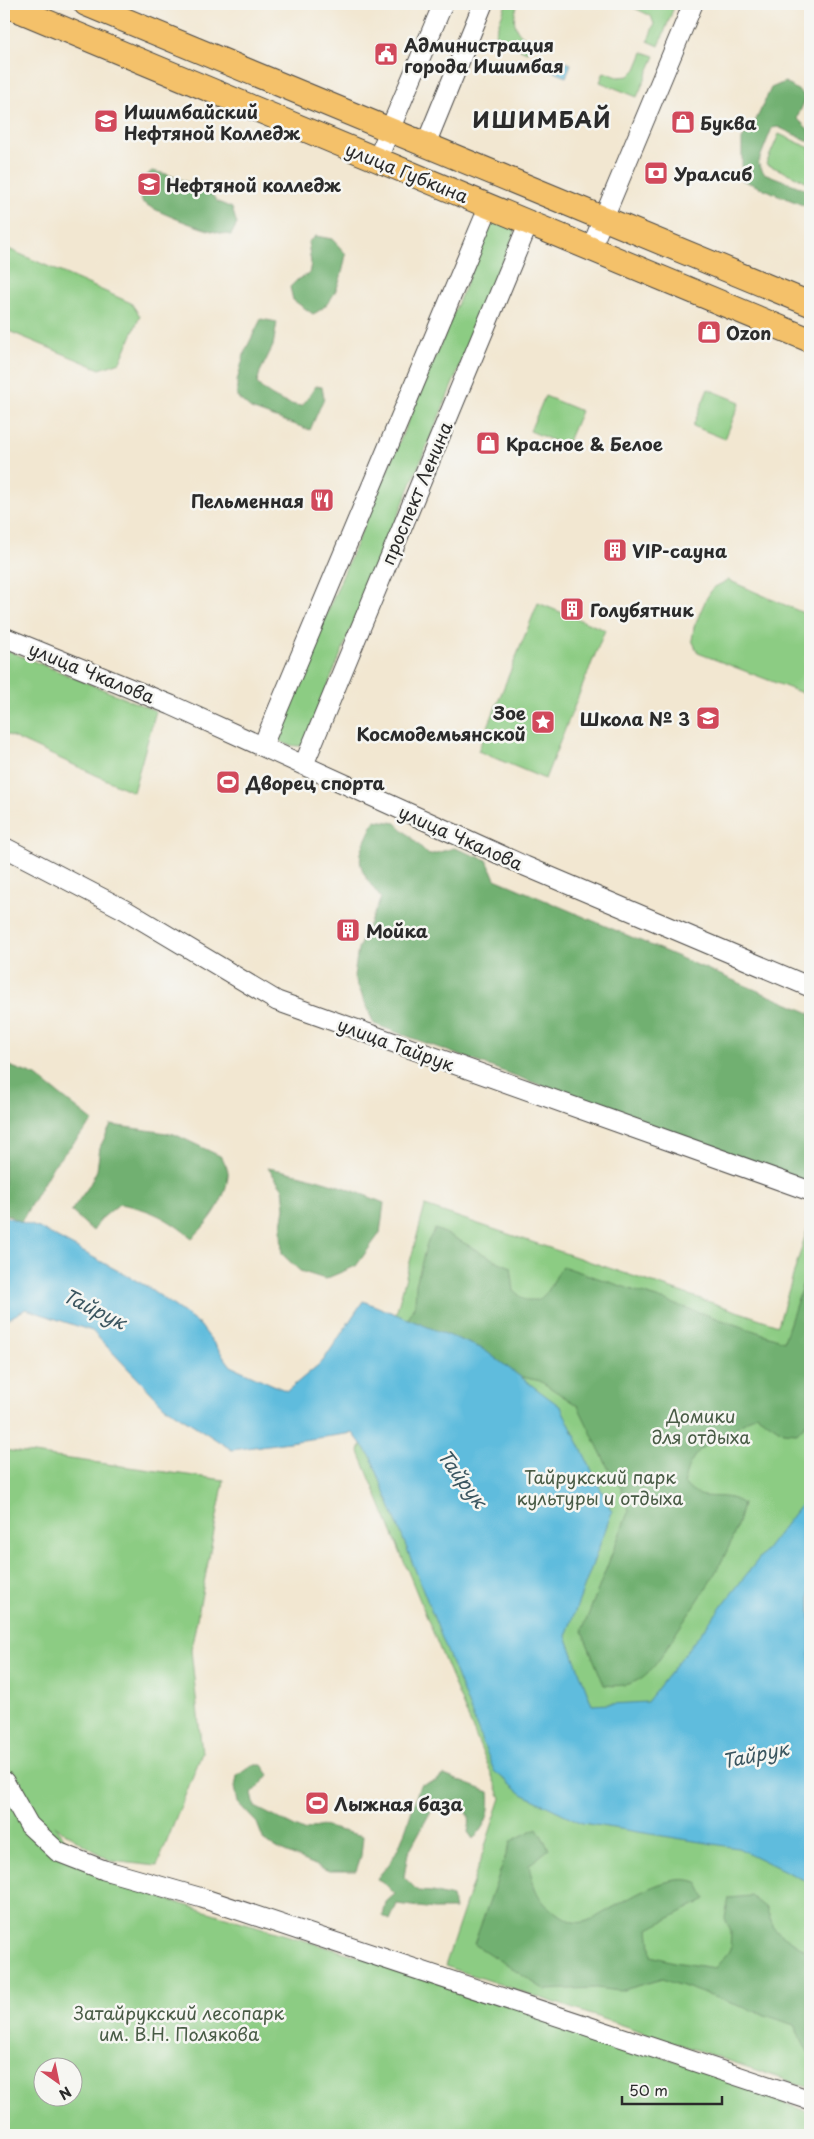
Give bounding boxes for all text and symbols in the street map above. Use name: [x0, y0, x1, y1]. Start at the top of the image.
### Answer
place label: Администрация города Ишимбая: [404, 31, 564, 79]
public building icon: Администрация города Ишимбая: [373, 41, 399, 67]
place label: Ишимбайский Нефтяной Колледж: [124, 98, 300, 146]
district label: ИШИМБАЙ: [472, 102, 612, 135]
school or university icon: Ишимбайский Нефтяной Колледж: [93, 108, 119, 134]
shop icon: Буква: [670, 109, 696, 135]
place label: Буква: [700, 109, 757, 136]
street label: улица Губкина: [341, 135, 473, 209]
bank icon: Уралсиб: [643, 160, 669, 186]
place label: Уралсиб: [673, 160, 752, 187]
school or university icon: Нефтяной колледж: [136, 171, 162, 197]
place label: Нефтяной колледж: [166, 171, 341, 198]
shop icon: Ozon: [696, 319, 722, 345]
place label: Ozon: [726, 319, 771, 346]
street label: проспект Ленина: [374, 417, 459, 569]
shop icon: Красное & Белое: [475, 430, 501, 456]
place label: Красное & Белое: [506, 430, 663, 457]
place label: Пельменная: [191, 487, 304, 514]
restaurant icon: Пельменная: [309, 487, 335, 513]
building icon: VIP-сауна: [602, 537, 628, 563]
place label: VIP-сауна: [632, 537, 727, 564]
building icon: Голубятник: [559, 596, 585, 622]
place label: Голубятник: [590, 596, 694, 623]
street label: улица Чкалова: [25, 634, 160, 710]
place label: Зое Космодемьянской: [356, 699, 526, 747]
place label: Школа № 3: [580, 705, 690, 732]
school or university icon: Школа № 3: [695, 705, 721, 731]
place icon: Зое Космодемьянской: [530, 709, 556, 735]
sports icon: Дворец спорта: [215, 769, 241, 795]
place label: Дворец спорта: [245, 769, 385, 796]
street label: улица Чкалова: [395, 798, 528, 877]
building icon: Мойка: [335, 917, 361, 943]
place label: Мойка: [366, 917, 428, 944]
street label: улица Тайрук: [334, 1010, 458, 1078]
water label: Тайрук: [59, 1281, 133, 1336]
park label: Домики для отдыха: [652, 1402, 750, 1450]
water label: Тайрук: [432, 1443, 495, 1515]
park label: Тайрукский парк культуры и отдыха: [517, 1463, 683, 1511]
water label: Тайрук: [719, 1733, 792, 1775]
sports icon: Лыжная база: [304, 1790, 330, 1816]
place label: Лыжная база: [334, 1790, 464, 1817]
park label: Затайрукский лесопарк им. В.Н. Полякова: [74, 1999, 285, 2047]
north arrow: [32, 2056, 82, 2106]
scale bar: [622, 2074, 722, 2106]
text: 50 m: [629, 2078, 668, 2101]
text: N: [55, 2081, 76, 2105]

